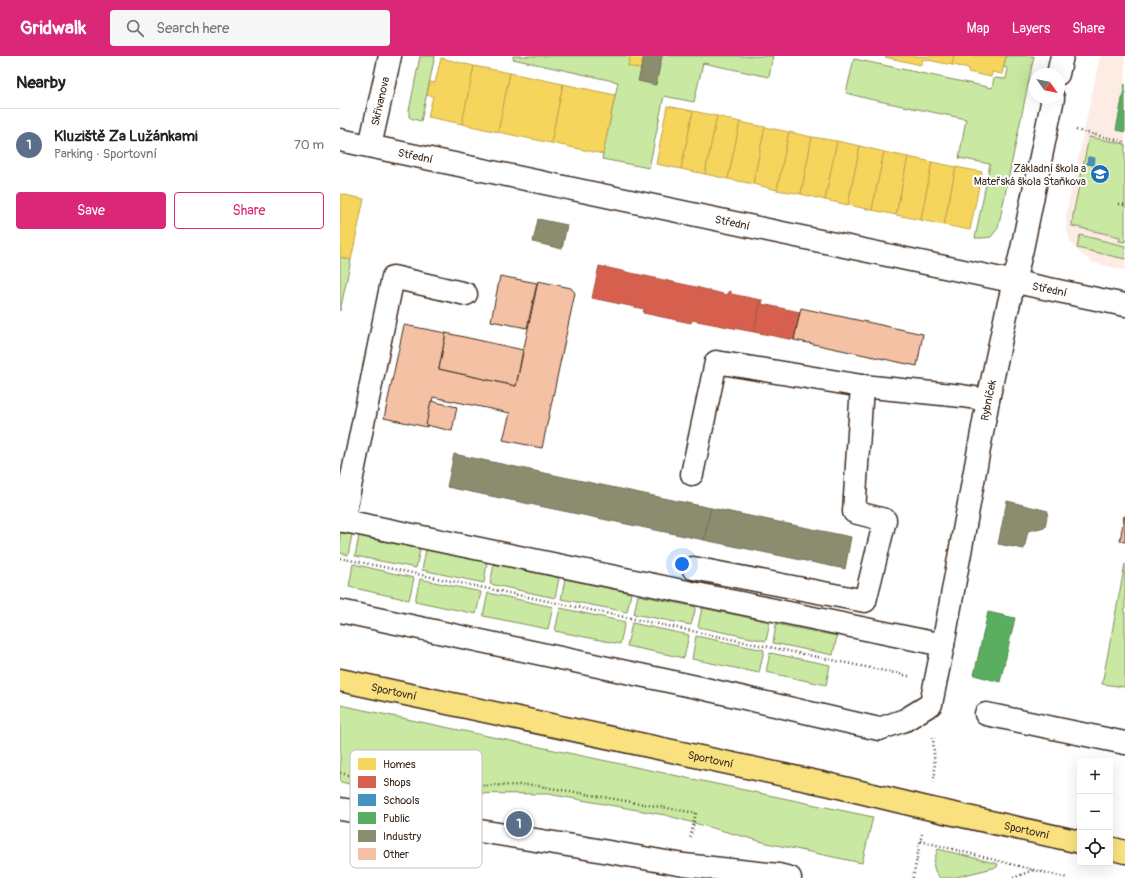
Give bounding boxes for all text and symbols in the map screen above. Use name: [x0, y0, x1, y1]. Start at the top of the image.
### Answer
search box: [110, 10, 390, 46]
text: Gridwalk: [20, 16, 86, 40]
icon: search: [124, 17, 146, 39]
text: Search here: [156, 19, 229, 38]
text: Map: [967, 20, 990, 37]
text: Layers: [1012, 20, 1050, 37]
text: Share: [1072, 20, 1105, 37]
north arrow: [1029, 68, 1065, 104]
text: Nearby: [16, 72, 65, 93]
street label: Skřivanova: [368, 75, 392, 127]
text: Kluziště Za Lužánkami: [54, 127, 198, 146]
text: 1: [26, 137, 32, 153]
text: 70 m: [294, 137, 324, 153]
text: Parking · Sportovní: [54, 146, 157, 162]
street label: Střední: [397, 146, 434, 166]
place label: Základní škola a Mateřská škola Staňkova: [974, 162, 1086, 188]
school or university icon: Základní škola a Mateřská škola Staňkova: [1089, 163, 1111, 185]
button: Save: [16, 192, 166, 229]
button: Share: [174, 192, 324, 229]
street label: Střední: [714, 212, 751, 232]
street label: Střední: [1031, 279, 1068, 299]
street label: Rybníček: [978, 378, 999, 422]
your location: [672, 554, 692, 574]
street label: Sportovní: [370, 680, 418, 703]
street label: Sportovní: [687, 748, 735, 770]
legend: [350, 750, 482, 868]
text: Homes: [383, 758, 416, 771]
map controls: [1077, 758, 1113, 866]
button: +: [1077, 758, 1113, 794]
text: Shops: [383, 776, 411, 789]
text: Schools: [383, 794, 420, 807]
button: −: [1077, 794, 1113, 830]
pin: 1: [506, 809, 532, 839]
text: Public: [383, 812, 411, 825]
street label: Sportovní: [1003, 819, 1051, 842]
text: Industry: [383, 830, 422, 843]
button: locate: [1077, 830, 1113, 866]
text: Other: [383, 848, 409, 861]

